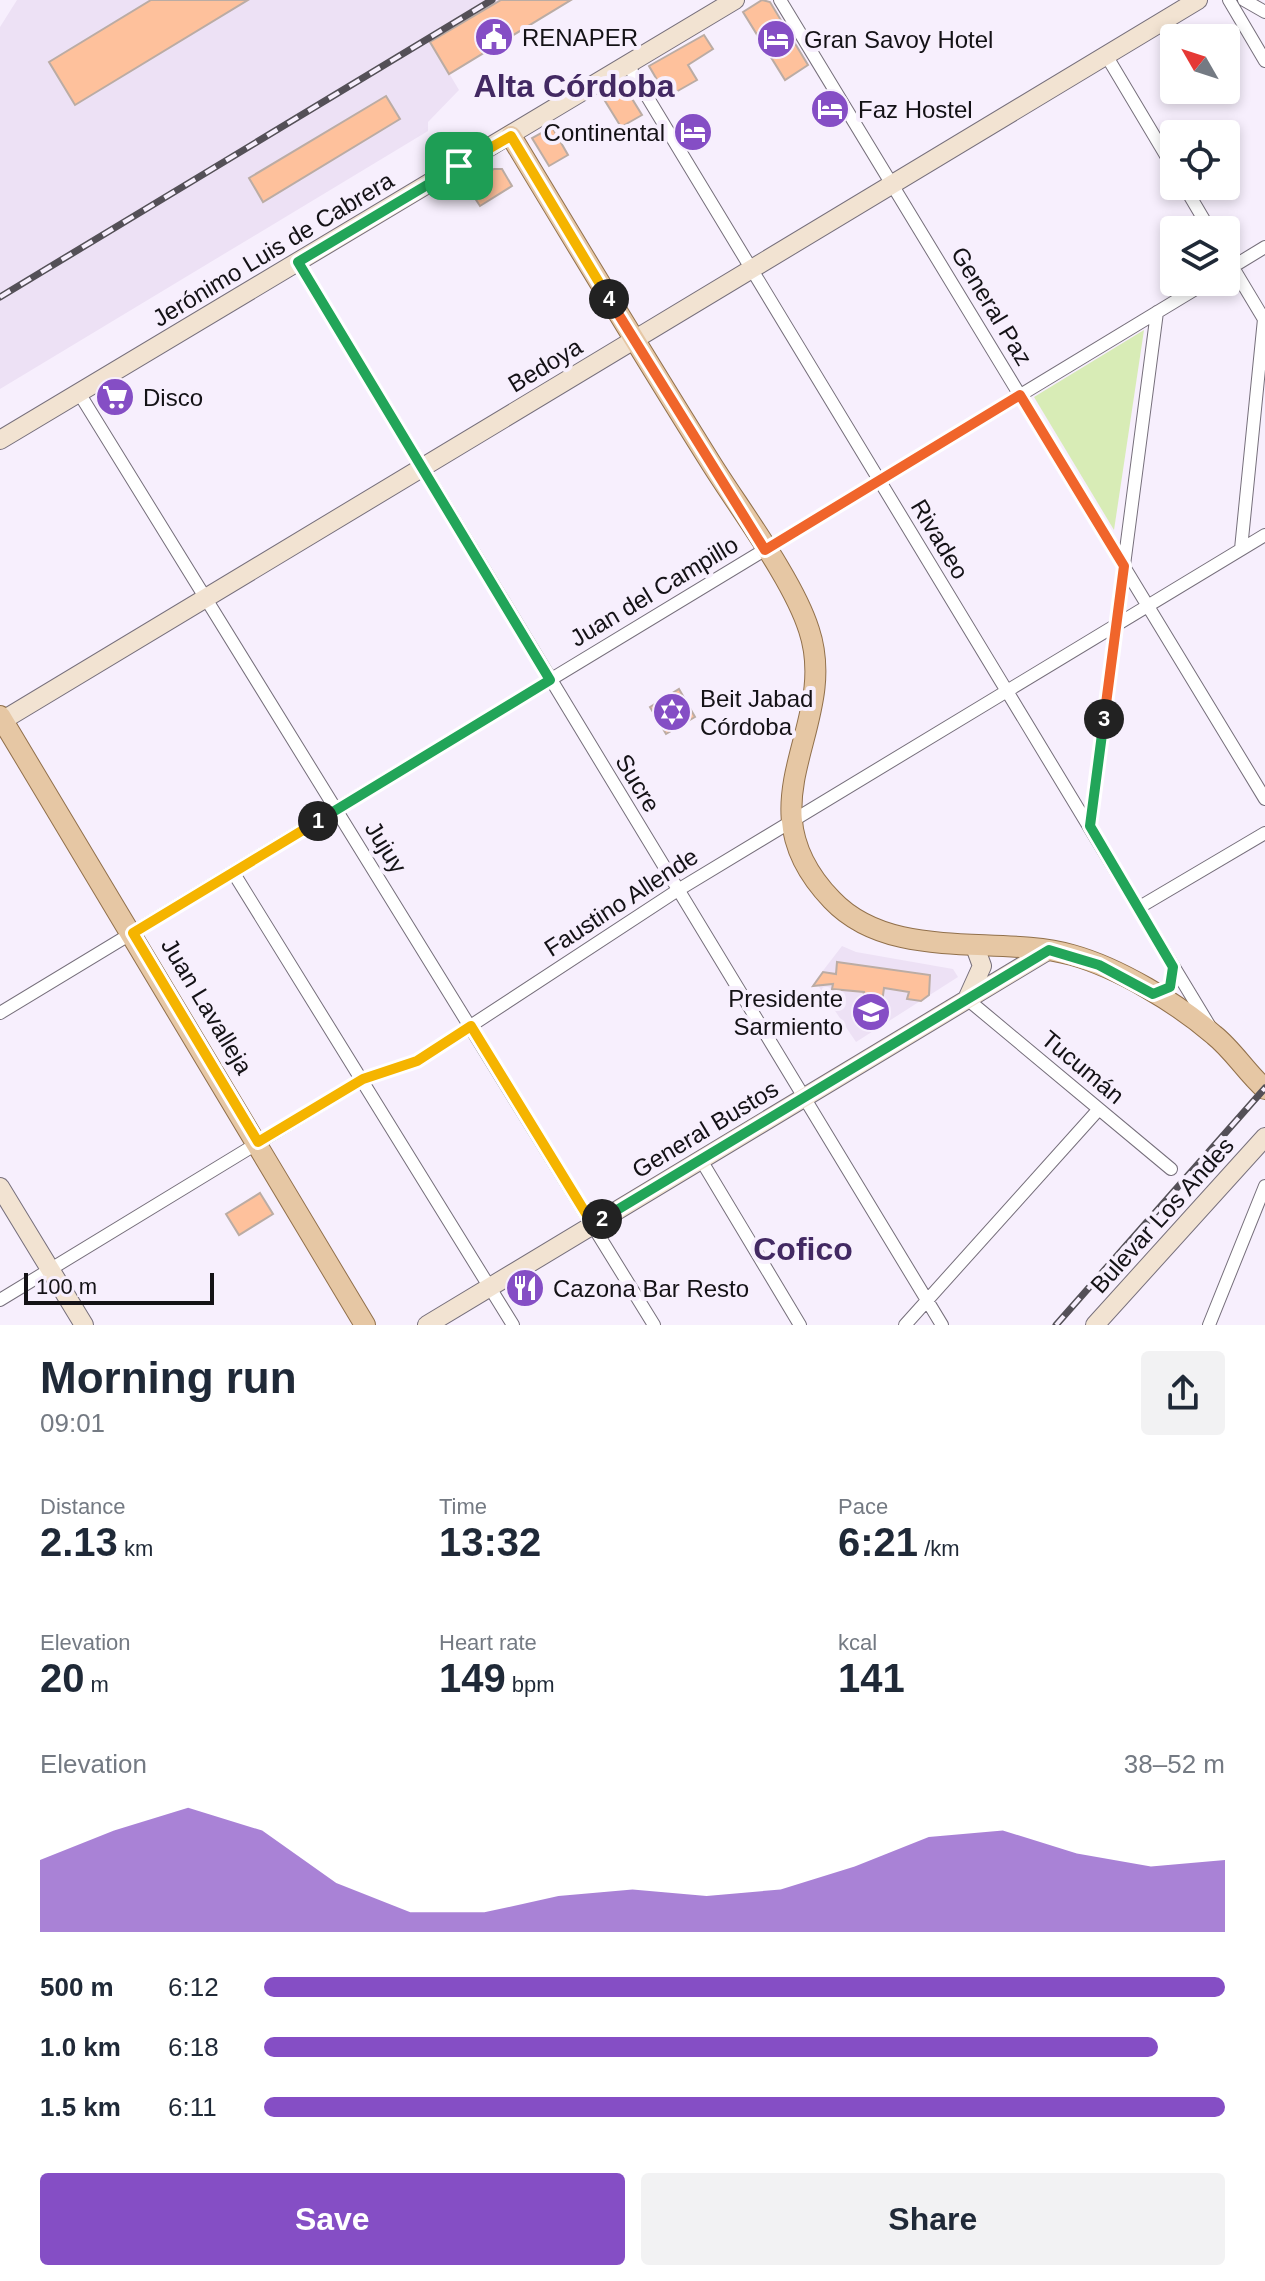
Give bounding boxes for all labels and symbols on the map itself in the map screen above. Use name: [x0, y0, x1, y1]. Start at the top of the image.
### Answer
public building icon: RENAPER: [473, 16, 515, 58]
hotel icon: Gran Savoy Hotel: [755, 18, 797, 60]
place label: RENAPER: [522, 24, 638, 51]
north arrow: [1160, 24, 1240, 104]
place label: Gran Savoy Hotel: [804, 26, 993, 53]
district label: Alta Córdoba: [474, 68, 675, 104]
hotel icon: Faz Hostel: [809, 88, 851, 130]
place label: Faz Hostel: [858, 96, 973, 123]
hotel icon: Continental: [672, 111, 714, 153]
place label: Continental: [544, 119, 665, 146]
pin: [425, 132, 493, 200]
street label: Jerónimo Luis de Cabrera: [148, 166, 399, 332]
street label: General Paz: [946, 242, 1038, 370]
pin: 4: [589, 279, 629, 319]
street label: Bedoya: [503, 332, 587, 398]
supermarket icon: Disco: [94, 376, 136, 418]
place label: Disco: [143, 384, 203, 411]
street label: Rivadeo: [906, 494, 974, 584]
street label: Juan del Campillo: [565, 530, 743, 652]
place label: Beit Jabad Córdoba: [700, 685, 813, 740]
synagogue icon: Beit Jabad Córdoba: [651, 691, 693, 733]
pin: 3: [1084, 699, 1124, 739]
street label: Sucre: [610, 749, 666, 817]
pin: 1: [298, 801, 338, 841]
street label: Jujuy: [360, 816, 412, 878]
street label: Faustino Allende: [539, 842, 703, 962]
street label: Juan Lavalleja: [156, 933, 258, 1079]
place label: Presidente Sarmiento: [728, 985, 843, 1040]
school or university icon: Presidente Sarmiento: [850, 991, 892, 1033]
street label: Tucumán: [1036, 1025, 1130, 1109]
street label: General Bustos: [627, 1075, 783, 1183]
street label: Bulevar Los Andes: [1085, 1132, 1239, 1298]
pin: 2: [582, 1199, 622, 1239]
district label: Cofico: [753, 1231, 853, 1267]
restaurant icon: Cazona Bar Resto: [504, 1267, 546, 1309]
scale bar: [24, 1269, 214, 1305]
place label: Cazona Bar Resto: [553, 1275, 749, 1302]

